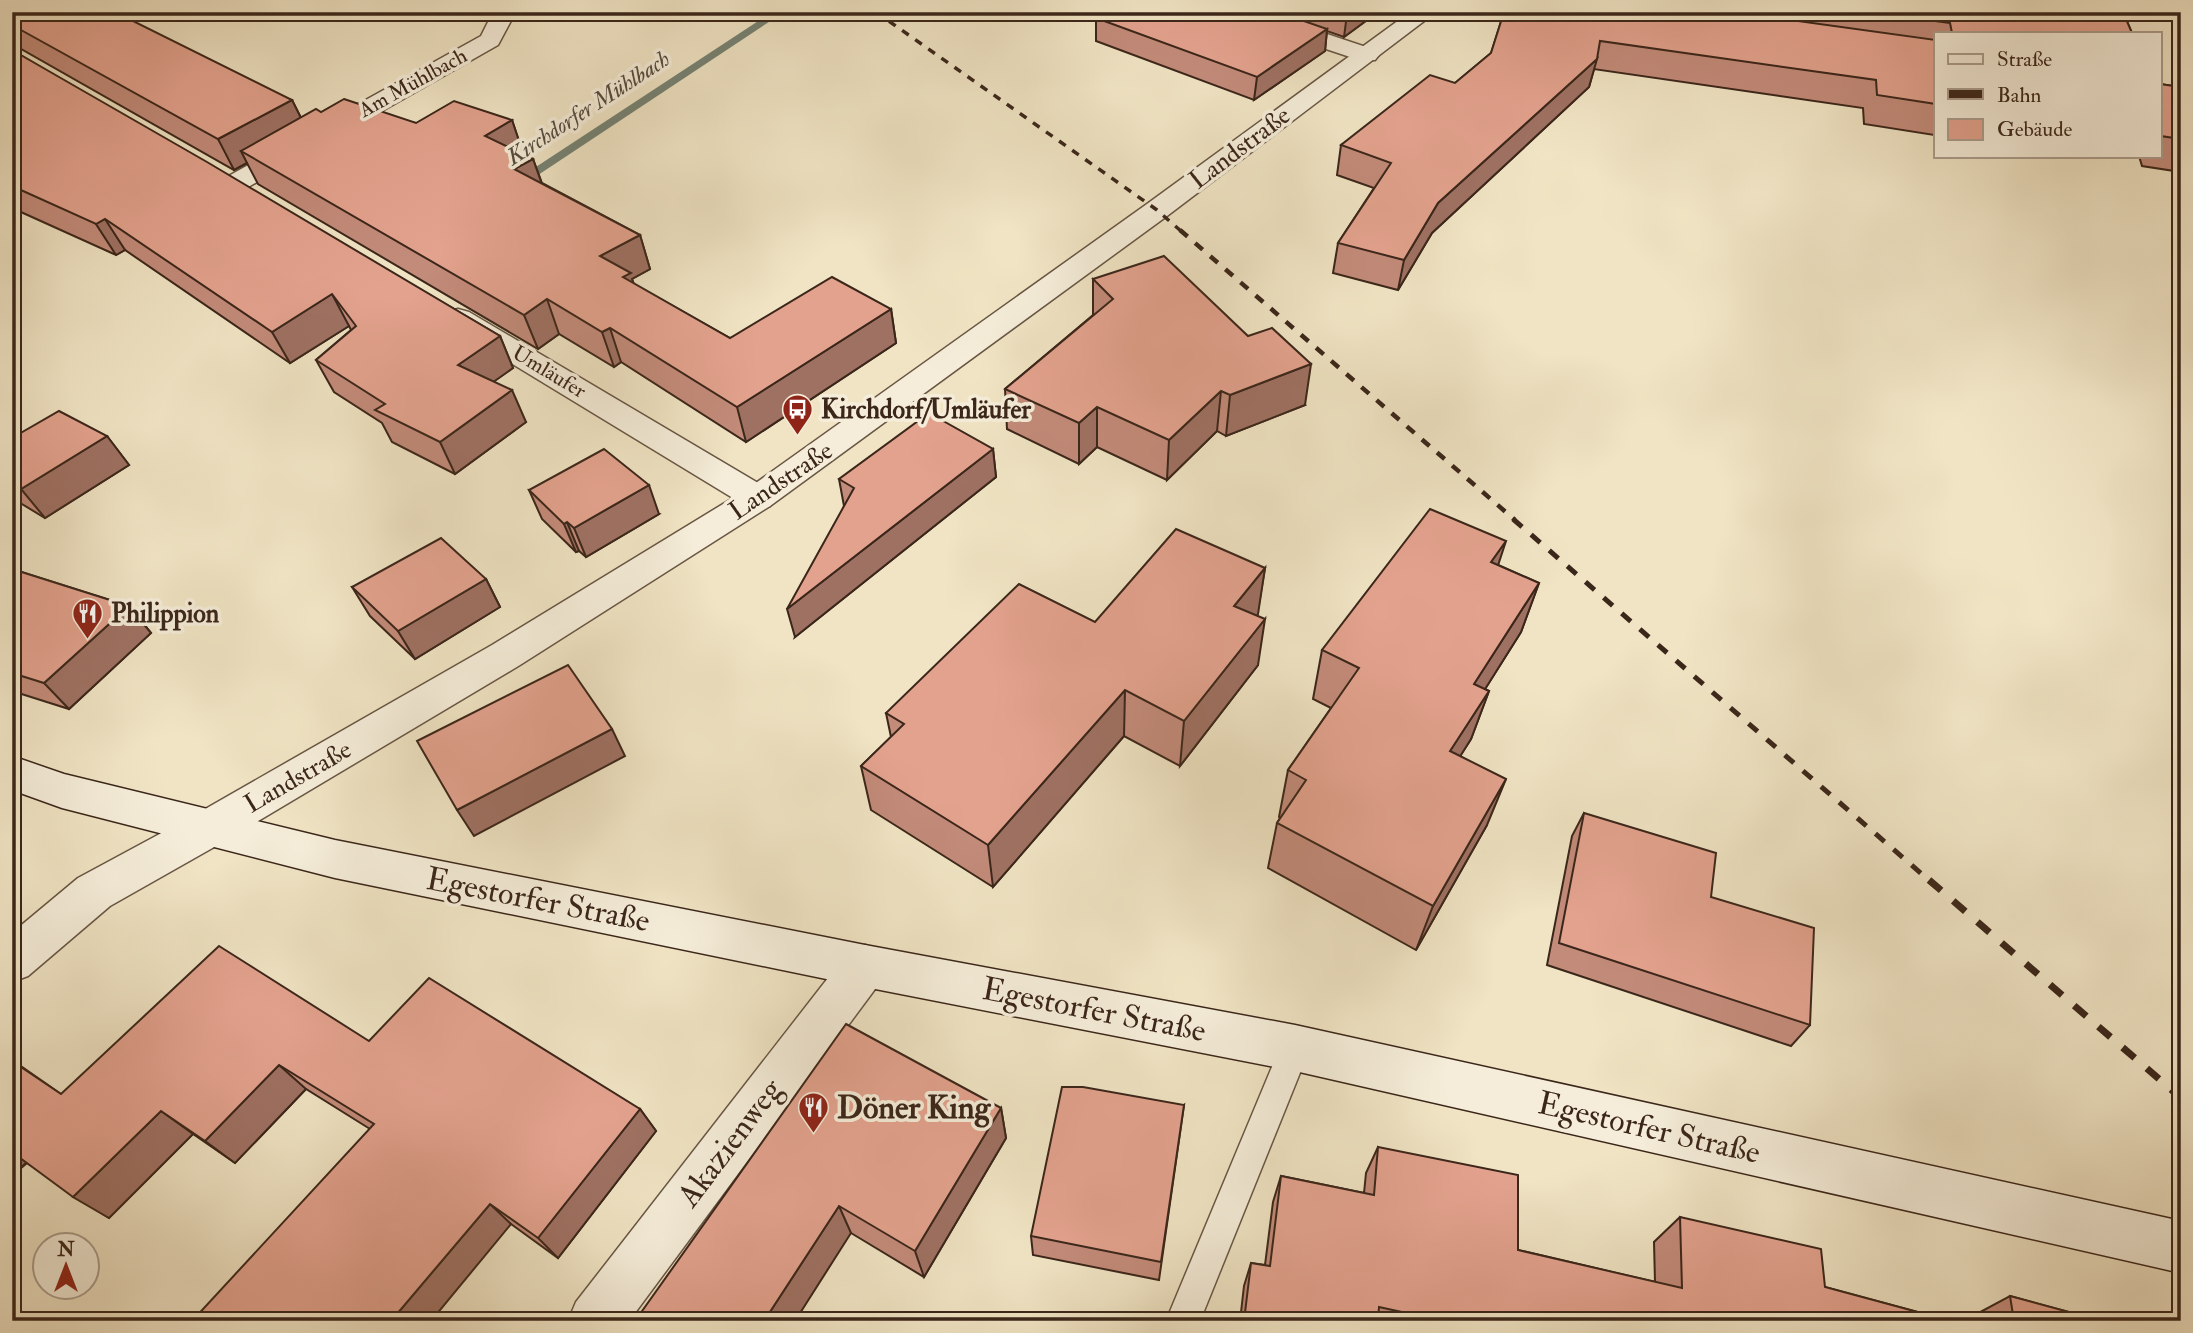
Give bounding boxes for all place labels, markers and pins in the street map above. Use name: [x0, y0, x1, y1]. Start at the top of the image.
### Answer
bus stop icon: Kirchdorf/Umläufer: [781, 393, 815, 437]
place label: Kirchdorf/Umläufer: [821, 394, 1031, 426]
restaurant icon: Philippion: [71, 597, 105, 641]
place label: Philippion: [111, 598, 220, 631]
place label: Döner King: [837, 1088, 991, 1128]
restaurant icon: Döner King: [797, 1091, 831, 1135]

